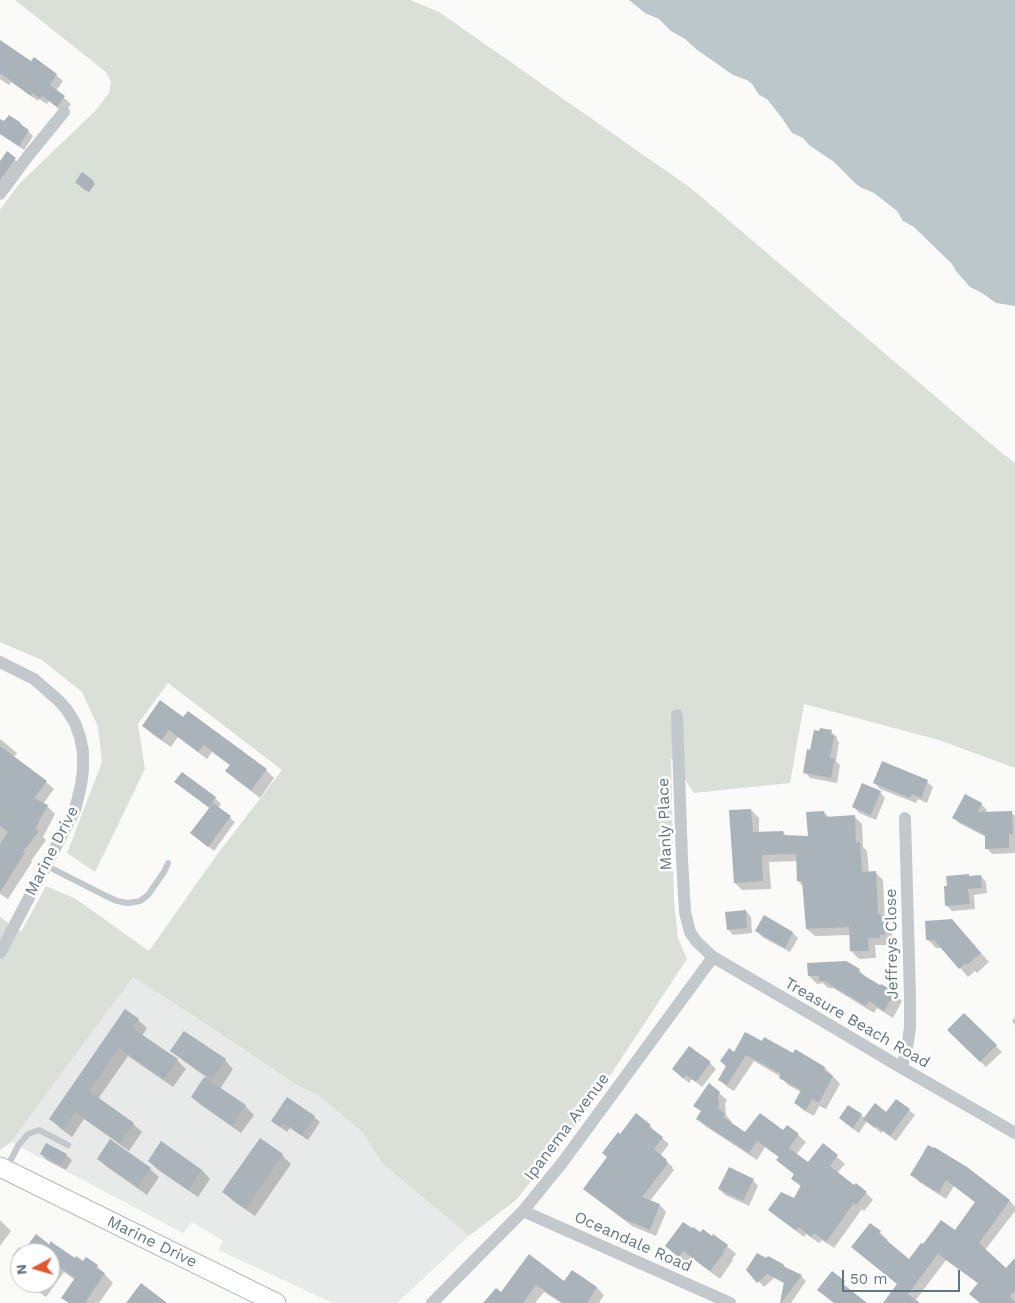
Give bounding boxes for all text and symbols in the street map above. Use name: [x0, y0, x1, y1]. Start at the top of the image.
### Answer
street label: Manly Place: [654, 777, 676, 871]
street label: Marine Drive: [21, 803, 83, 899]
street label: Jeffreys Close: [881, 888, 903, 1000]
street label: Treasure Beach Road: [781, 974, 933, 1072]
street label: Ipanema Avenue: [520, 1070, 614, 1184]
street label: Oceandale Road: [571, 1207, 695, 1277]
street label: Marine Drive: [104, 1212, 200, 1272]
north arrow: [10, 1243, 60, 1293]
scale bar: [845, 1260, 962, 1292]
text: N: [13, 1263, 30, 1275]
text: 50 m: [850, 1270, 887, 1288]

